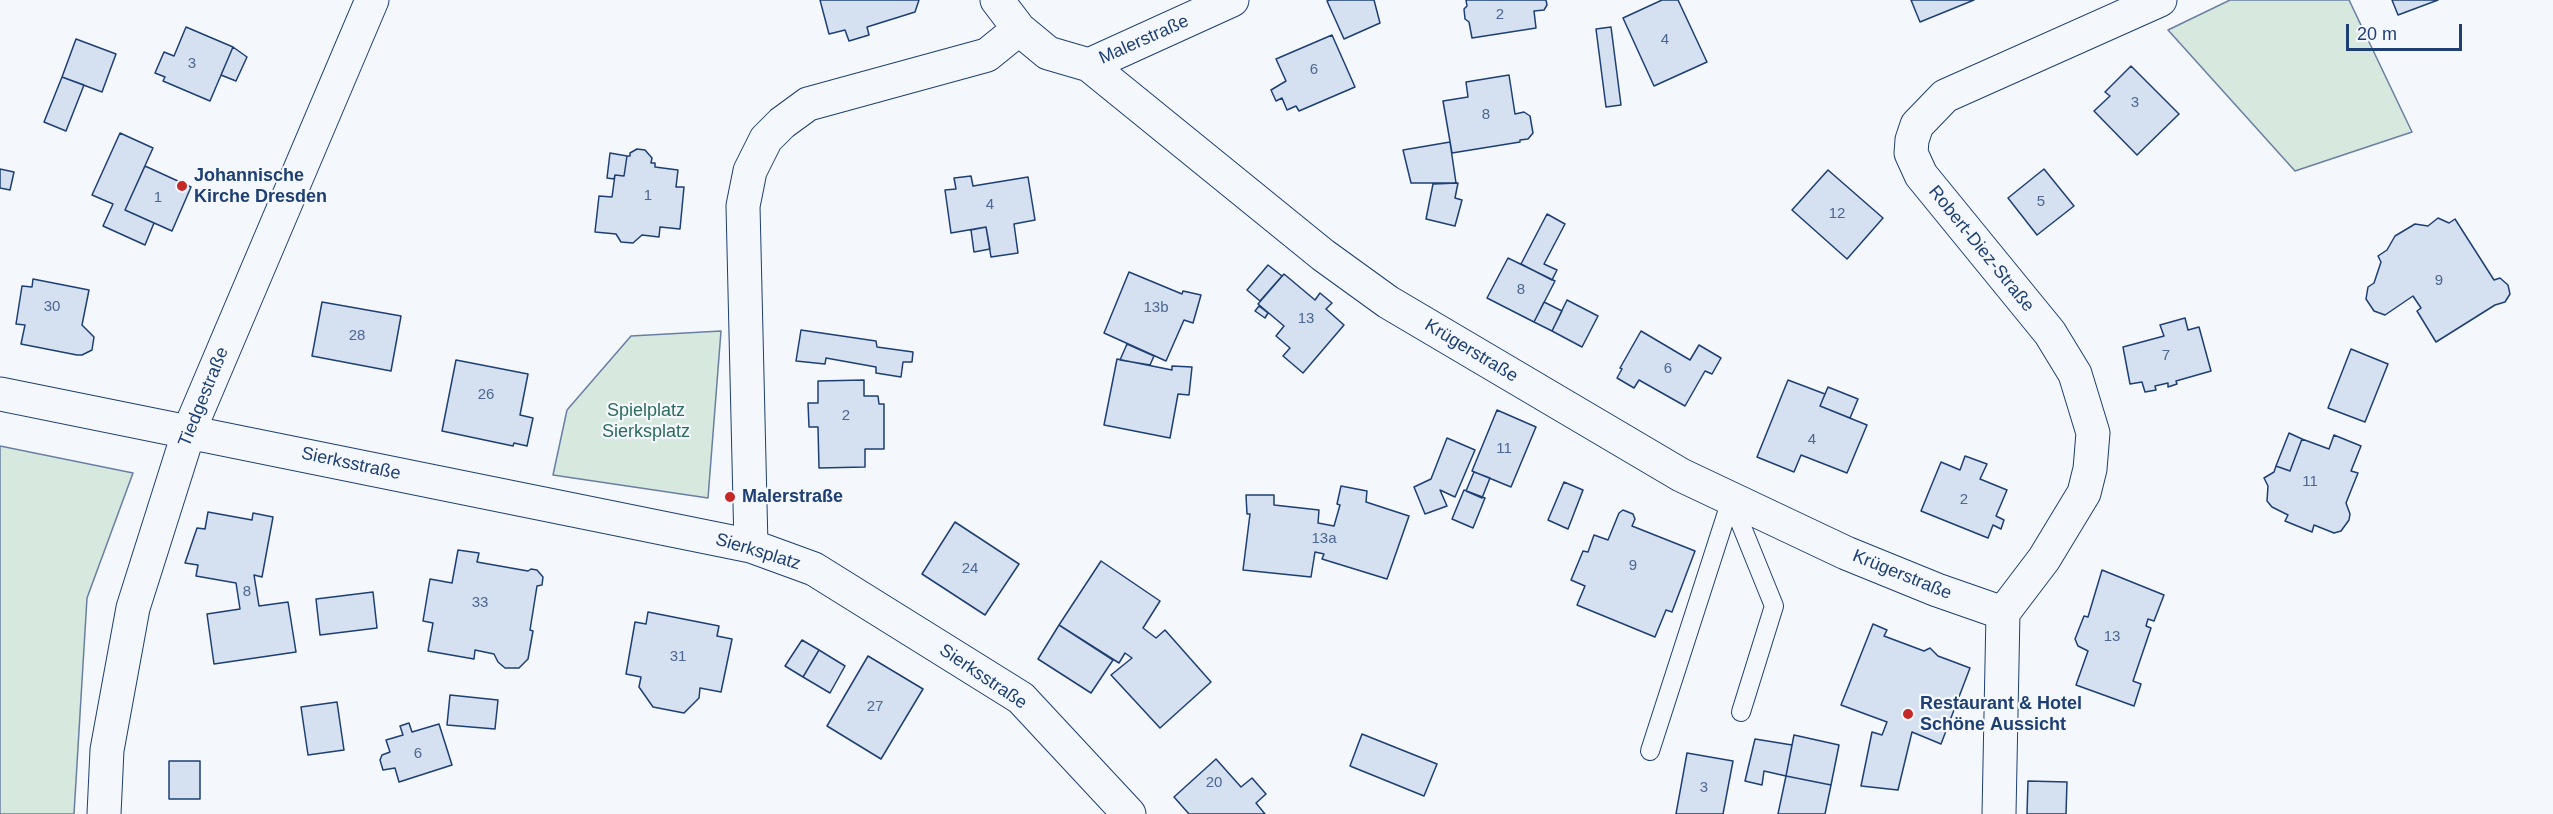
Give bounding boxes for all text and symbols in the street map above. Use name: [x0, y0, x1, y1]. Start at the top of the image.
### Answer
house number: 2: [1496, 6, 1504, 24]
street label: Malerstraße: [1096, 11, 1192, 69]
scale bar: [2349, 12, 2464, 50]
text: 20 m: [2357, 24, 2397, 44]
house number: 4: [1661, 31, 1669, 49]
house number: 3: [188, 55, 196, 73]
house number: 6: [1310, 61, 1318, 79]
house number: 3: [2131, 94, 2139, 112]
house number: 8: [1482, 106, 1490, 124]
place label: Johannische Kirche Dresden: [194, 165, 327, 207]
marker: Johannische Kirche Dresden: [175, 179, 189, 193]
street label: Robert-Diez-Straße: [1924, 182, 2038, 316]
house number: 1: [644, 187, 652, 205]
house number: 1: [154, 189, 162, 207]
house number: 5: [2037, 193, 2045, 211]
house number: 4: [986, 196, 994, 214]
house number: 12: [1829, 205, 1845, 223]
house number: 9: [2435, 272, 2443, 290]
house number: 8: [1517, 281, 1525, 299]
house number: 30: [44, 298, 60, 316]
house number: 13b: [1143, 299, 1169, 317]
house number: 13: [1298, 310, 1314, 328]
street label: Krügerstraße: [1420, 315, 1522, 387]
house number: 28: [349, 327, 365, 345]
street label: Tiedgestraße: [174, 344, 234, 450]
house number: 7: [2162, 347, 2170, 365]
house number: 6: [1664, 360, 1672, 378]
house number: 26: [478, 386, 494, 404]
park label: Spielplatz Sierksplatz: [602, 400, 690, 442]
house number: 2: [842, 407, 850, 425]
house number: 4: [1808, 431, 1816, 449]
house number: 11: [1496, 440, 1512, 458]
street label: Sierksstraße: [299, 443, 403, 485]
house number: 11: [2302, 473, 2318, 491]
place label: Malerstraße: [742, 486, 843, 508]
marker: Malerstraße: [723, 490, 737, 504]
house number: 2: [1960, 491, 1968, 509]
street label: Sierksplatz: [713, 529, 803, 575]
house number: 13a: [1311, 530, 1337, 548]
street label: Krügerstraße: [1849, 545, 1955, 605]
house number: 9: [1629, 557, 1637, 575]
house number: 24: [962, 560, 978, 578]
house number: 8: [243, 583, 251, 601]
house number: 33: [472, 594, 488, 612]
house number: 13: [2104, 628, 2120, 646]
street label: Sierksstraße: [935, 640, 1031, 714]
house number: 31: [670, 648, 686, 666]
place label: Restaurant & Hotel Schöne Aussicht: [1920, 693, 2082, 736]
house number: 27: [867, 698, 883, 716]
marker: Restaurant & Hotel Schöne Aussicht: [1901, 707, 1915, 721]
house number: 6: [414, 745, 422, 763]
house number: 20: [1206, 774, 1222, 792]
house number: 3: [1700, 779, 1708, 797]

